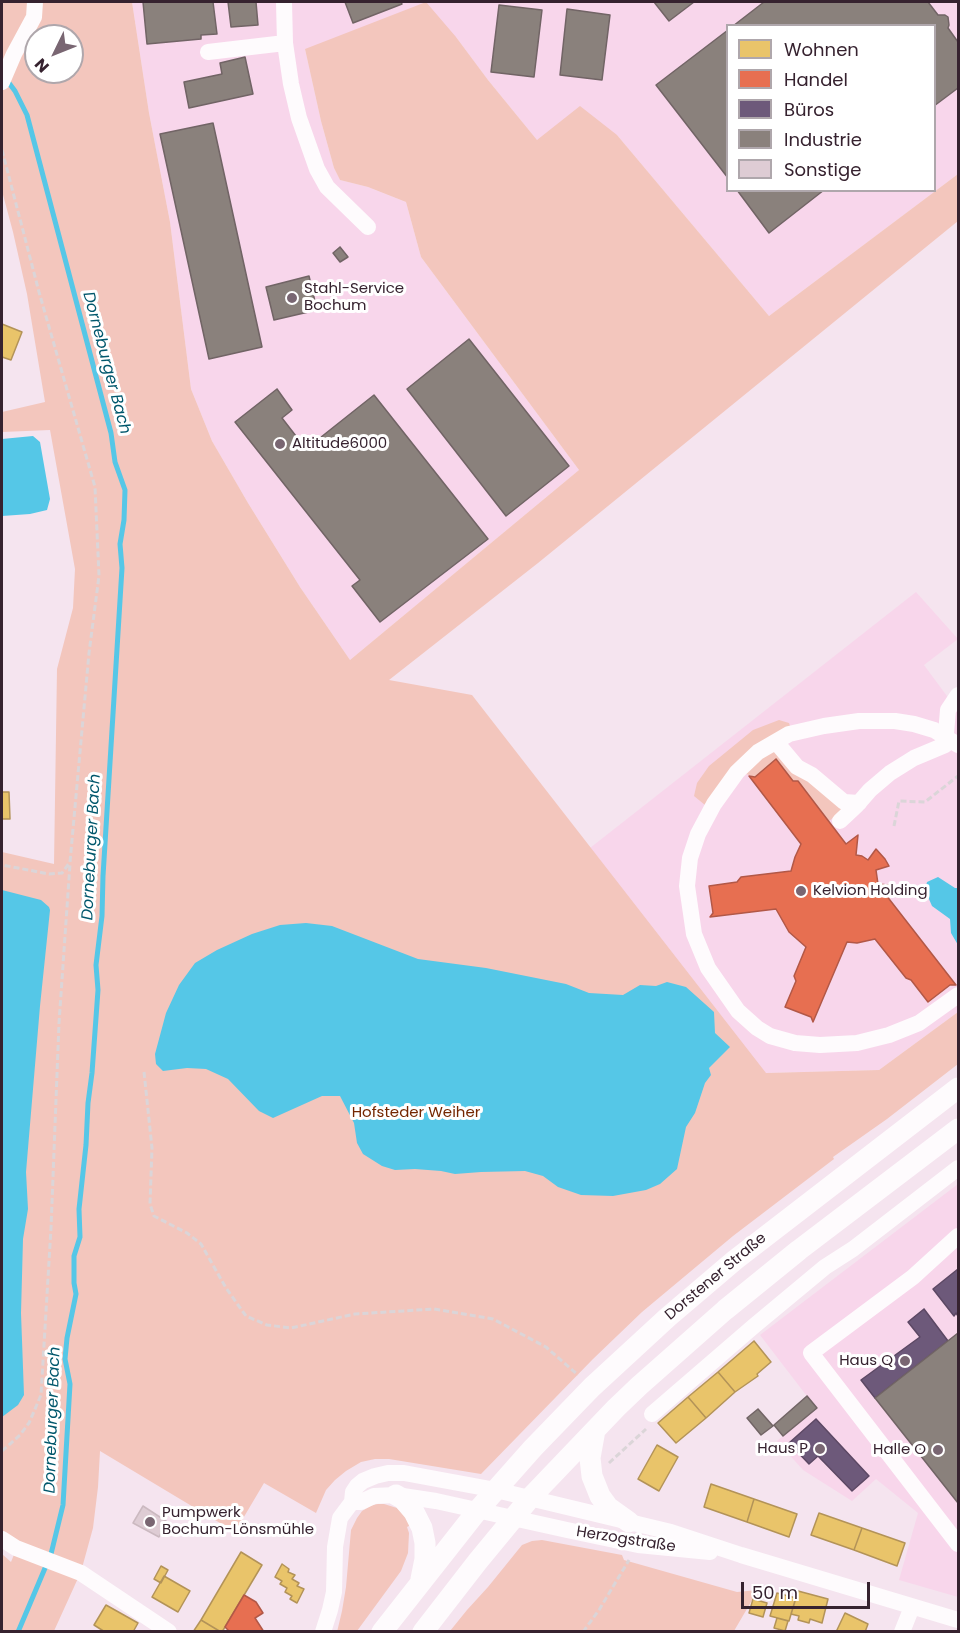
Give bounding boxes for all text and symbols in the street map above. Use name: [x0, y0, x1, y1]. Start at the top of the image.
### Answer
north arrow: [24, 24, 84, 84]
legend: [726, 24, 936, 192]
text: Wohnen: [784, 37, 859, 62]
text: N: [29, 53, 54, 78]
text: Handel: [784, 67, 848, 92]
text: Büros: [784, 97, 834, 122]
text: Industrie: [784, 127, 862, 152]
text: Sonstige: [784, 157, 861, 182]
place label: Stahl-Service Bochum: [304, 280, 404, 315]
water label: Dorneburger Bach: [78, 290, 134, 436]
marker: Stahl-Service Bochum: [285, 291, 299, 305]
place label: Altitude6000: [292, 435, 387, 453]
marker: Altitude6000: [273, 437, 287, 451]
water label: Dorneburger Bach: [79, 773, 105, 921]
place label: Kelvion Holding: [813, 882, 928, 900]
marker: Kelvion Holding: [794, 884, 808, 898]
park label: Hofsteder Weiher: [352, 1104, 480, 1122]
street label: Dorstener Straße: [662, 1229, 770, 1325]
water label: Dorneburger Bach: [41, 1346, 65, 1494]
place label: Haus Q: [839, 1352, 893, 1370]
marker: Haus Q: [898, 1354, 912, 1368]
place label: Haus P: [757, 1440, 808, 1458]
place label: Halle O: [873, 1441, 926, 1459]
marker: Haus P: [813, 1442, 827, 1456]
marker: Halle O: [931, 1443, 945, 1457]
place label: Pumpwerk Bochum-Lönsmühle: [162, 1504, 314, 1539]
marker: Pumpwerk Bochum-Lönsmühle: [143, 1515, 157, 1529]
street label: Herzogstraße: [575, 1523, 677, 1557]
scale bar: [744, 1570, 873, 1608]
text: 50 m: [752, 1580, 798, 1605]

